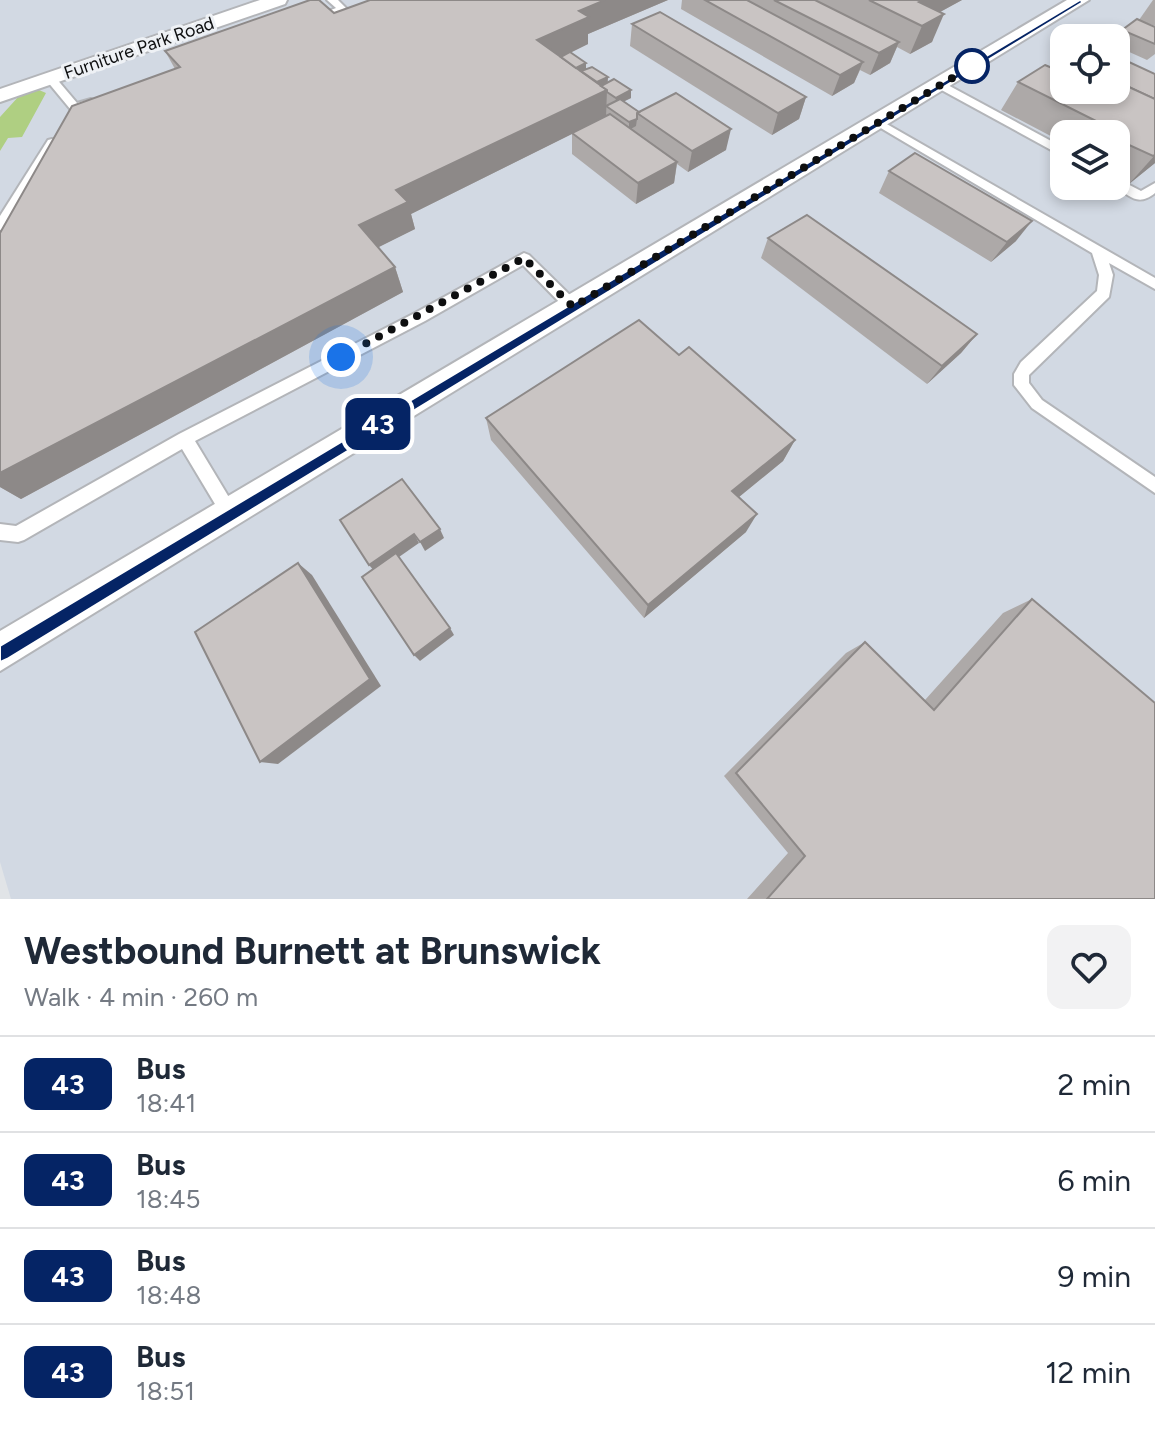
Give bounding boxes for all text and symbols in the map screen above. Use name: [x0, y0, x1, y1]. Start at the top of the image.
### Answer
street label: Furniture Park Road: [61, 12, 217, 84]
map controls: [1050, 24, 1130, 200]
button: locate: [1050, 24, 1130, 104]
unlabelled marker: [955, 49, 989, 83]
button: layers: [1050, 120, 1130, 200]
your location: [321, 337, 361, 377]
line badge: 43: [342, 398, 414, 450]
text: 43: [361, 407, 395, 441]
button: heart: [1047, 925, 1131, 1009]
text: Westbound Burnett at Brunswick: [24, 928, 601, 974]
text: Walk · 4 min · 260 m: [24, 981, 258, 1013]
text: Bus: [136, 1050, 185, 1087]
text: 2 min: [1058, 1066, 1131, 1103]
text: 43: [51, 1067, 85, 1101]
text: 18:41: [136, 1087, 196, 1119]
text: Bus: [136, 1146, 185, 1183]
text: 6 min: [1057, 1162, 1131, 1199]
text: 43: [51, 1163, 85, 1197]
text: 18:45: [136, 1183, 200, 1215]
text: Bus: [136, 1242, 185, 1279]
text: 9 min: [1057, 1258, 1131, 1295]
text: 43: [51, 1259, 85, 1293]
text: 18:48: [136, 1279, 201, 1311]
text: Bus: [136, 1338, 185, 1375]
text: 12 min: [1045, 1354, 1131, 1391]
text: 43: [51, 1355, 85, 1389]
text: 18:51: [136, 1375, 195, 1407]

